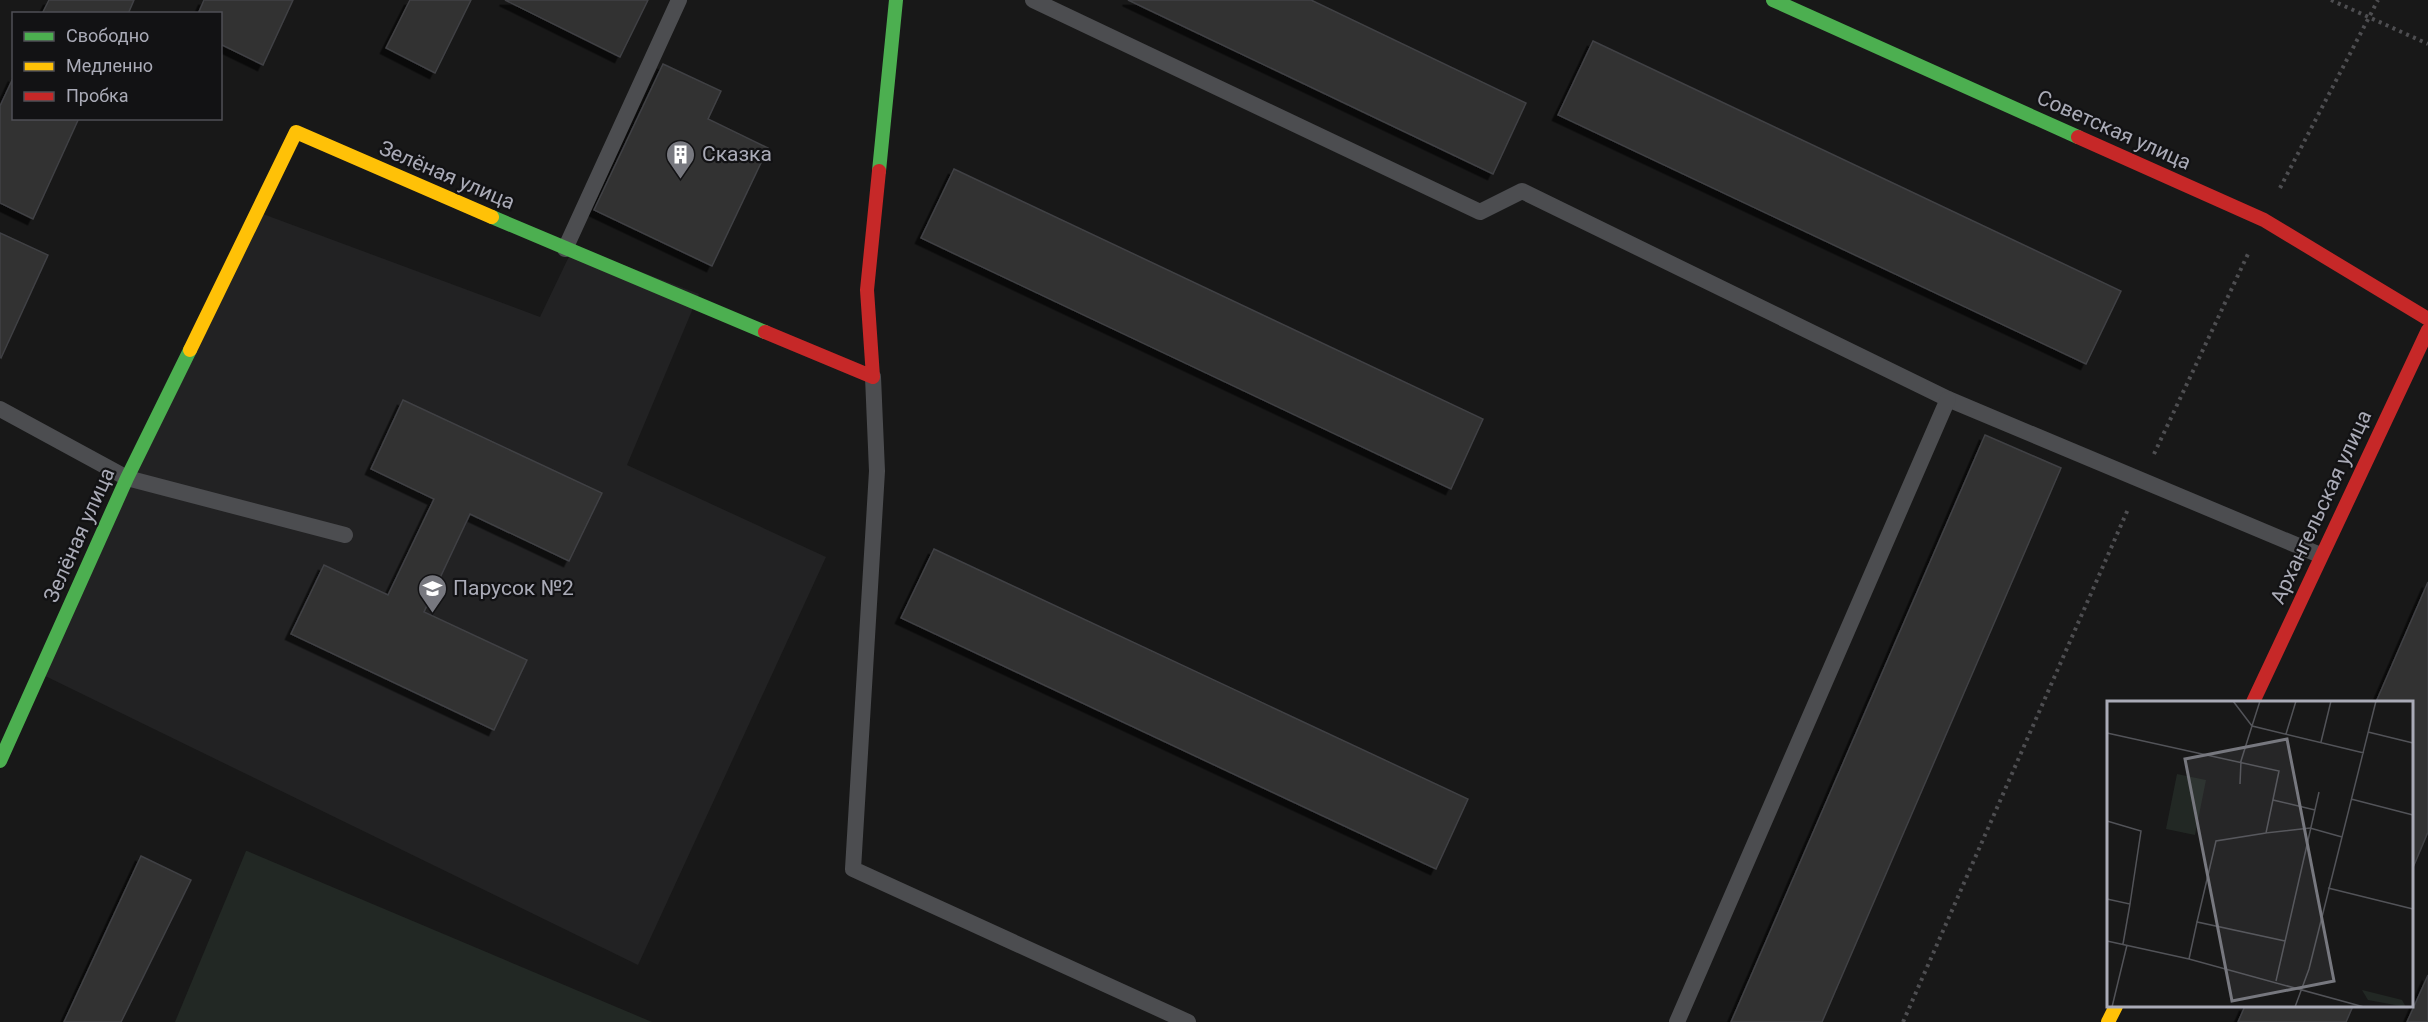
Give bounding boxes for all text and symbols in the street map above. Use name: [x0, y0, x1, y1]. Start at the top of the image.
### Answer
legend: [12, 12, 222, 120]
text: Свободно: [66, 25, 149, 46]
text: Медленно: [66, 55, 153, 76]
text: Пробка: [66, 85, 129, 106]
street label: Советская улица: [2033, 85, 2195, 175]
street label: Зелёная улица: [376, 136, 518, 214]
building icon: Сказка: [665, 138, 697, 180]
place label: Сказка: [702, 142, 772, 166]
street label: Архангельская улица: [2266, 406, 2376, 608]
street label: Зелёная улица: [39, 464, 119, 606]
school or university icon: Парусок №2: [416, 572, 448, 614]
place label: Парусок №2: [453, 576, 574, 600]
inset map: [2107, 701, 2413, 1007]

